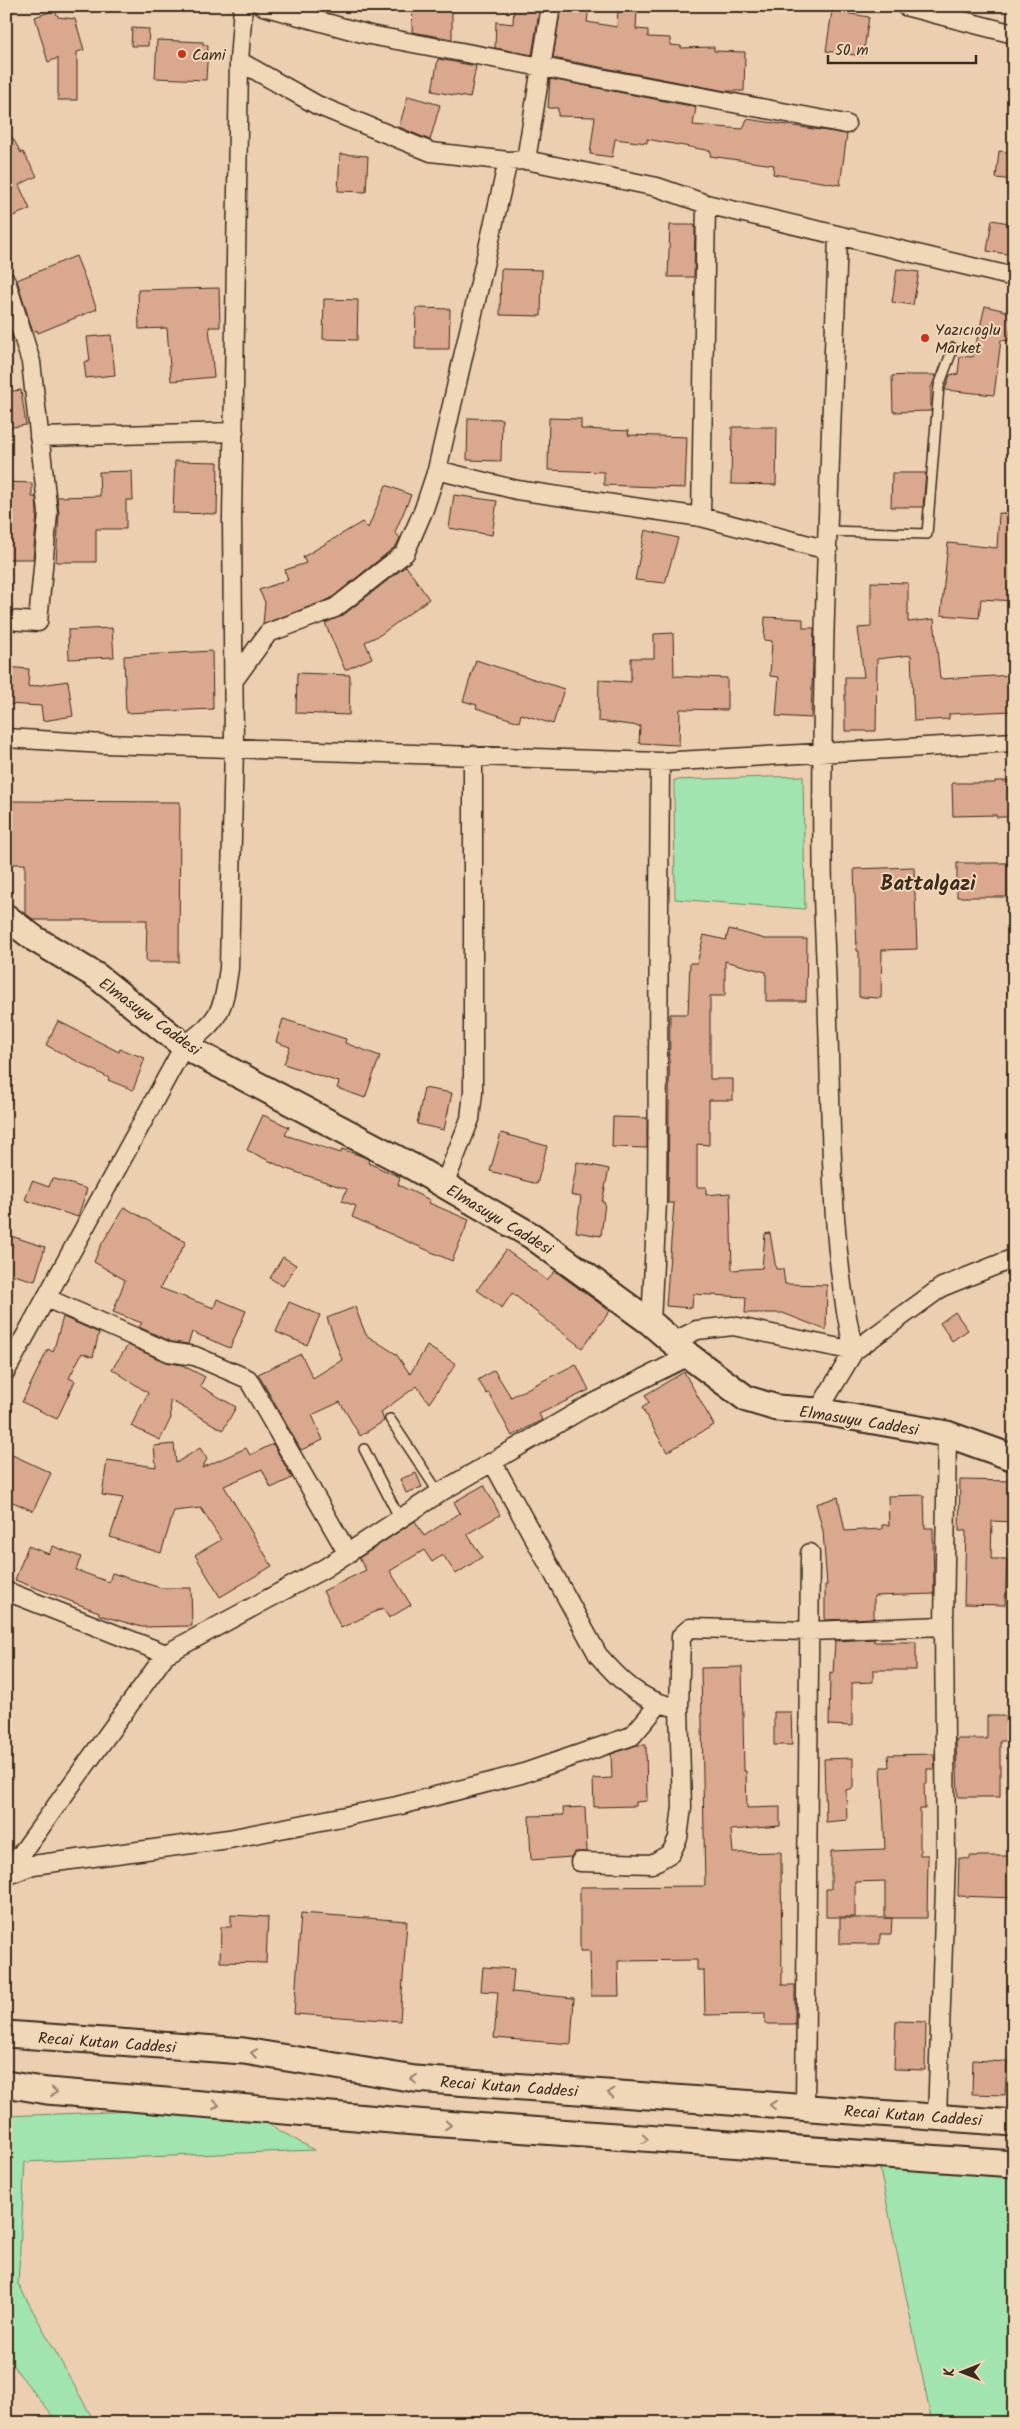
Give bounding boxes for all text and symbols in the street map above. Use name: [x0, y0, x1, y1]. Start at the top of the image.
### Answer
scale bar: [828, 32, 975, 64]
text: 50 m: [835, 39, 869, 63]
place label: Cami: [192, 43, 227, 68]
marker: Cami: [176, 48, 188, 60]
place label: Yazıcıoglu Market: [935, 318, 1001, 361]
marker: Yazıcıoglu Market: [919, 332, 931, 344]
district label: Battalgazi: [880, 868, 976, 901]
street label: Elmasuyu Caddesi: [93, 972, 206, 1063]
street label: Elmasuyu Caddesi: [441, 1179, 558, 1263]
street label: Elmasuyu Caddesi: [797, 1400, 921, 1443]
street label: Recai Kutan Caddesi: [37, 2026, 178, 2061]
one-way arrow: [249, 2048, 258, 2058]
street label: Recai Kutan Caddesi: [439, 2070, 580, 2105]
one-way arrow: [410, 2074, 418, 2085]
one-way arrow: [51, 2086, 59, 2097]
one-way arrow: [607, 2088, 615, 2099]
one-way arrow: [769, 2099, 777, 2110]
street label: Recai Kutan Caddesi: [843, 2099, 984, 2134]
one-way arrow: [213, 2100, 221, 2111]
one-way arrow: [444, 2119, 452, 2130]
one-way arrow: [641, 2133, 649, 2144]
north arrow: [938, 2346, 988, 2396]
text: K: [939, 2367, 961, 2376]

